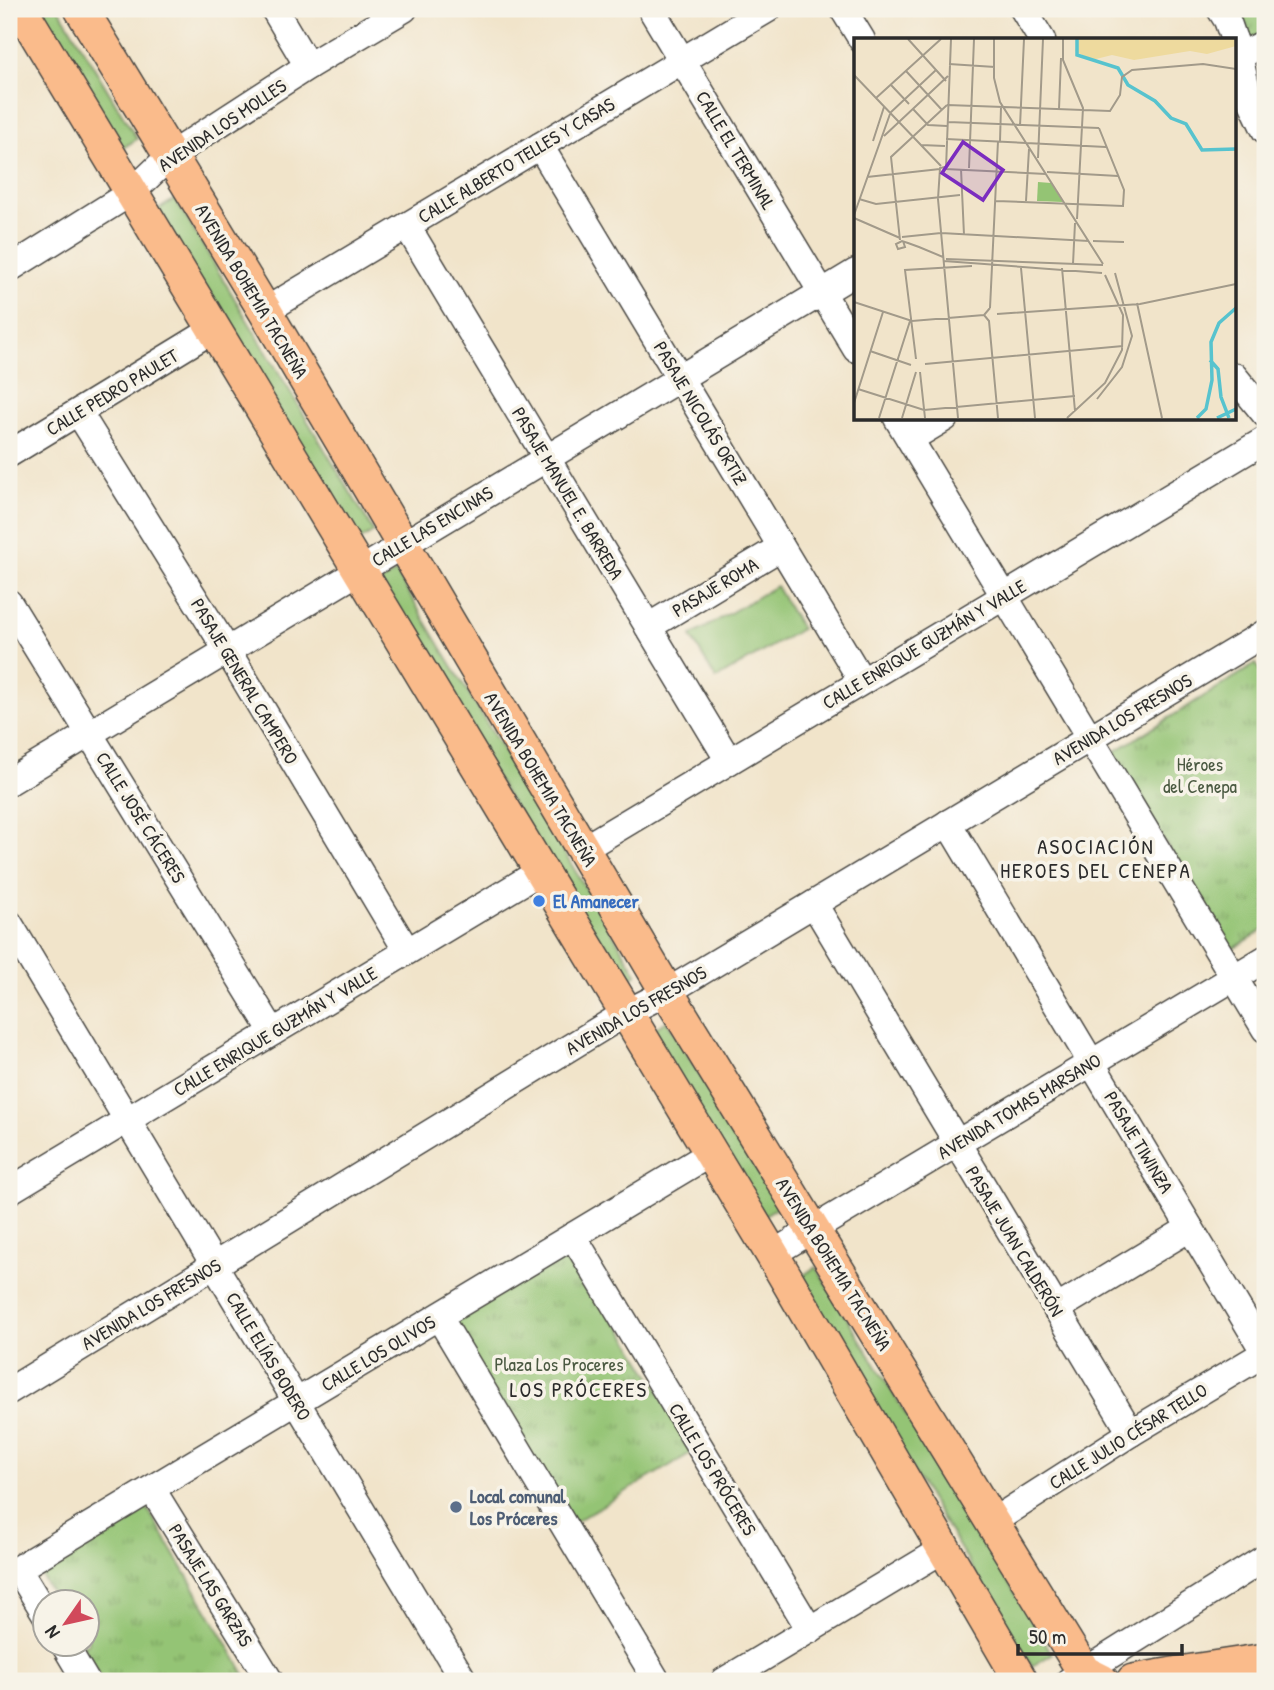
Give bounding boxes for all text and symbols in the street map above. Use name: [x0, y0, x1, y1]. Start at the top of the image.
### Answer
inset map: [854, 38, 1236, 420]
street label: AVENIDA LOS MOLLES: [153, 72, 291, 178]
street label: CALLE EL TERMINAL: [690, 86, 782, 214]
street label: CALLE ALBERTO TELLES Y CASAS: [413, 91, 620, 229]
street label: AVENIDA BOHEMIA TACNEÑA: [190, 199, 314, 383]
street label: PASAJE NICOLÁS ORTIZ: [648, 336, 754, 490]
street label: CALLE PEDRO PAULET: [41, 342, 184, 442]
street label: PASAJE MANUEL E. BARREDA: [506, 402, 630, 584]
street label: CALLE LAS ENCINAS: [366, 479, 498, 573]
street label: PASAJE ROMA: [667, 551, 763, 623]
street label: CALLE ENRIQUE GUZMÁN Y VALLE: [817, 572, 1031, 715]
street label: PASAJE GENERAL CAMPERO: [185, 593, 305, 769]
street label: AVENIDA LOS FRESNOS: [1047, 667, 1197, 771]
street label: AVENIDA BOHEMIA TACNEÑA: [479, 687, 603, 871]
street label: CALLE JOSÉ CÁCERES: [90, 747, 192, 888]
park label: Héroes del Cenepa: [1163, 751, 1238, 799]
district label: ASOCIACIÓN HEROES DEL CENEPA: [1000, 832, 1192, 885]
place label: El Amanecer: [553, 888, 640, 914]
marker: El Amanecer: [531, 893, 547, 909]
street label: CALLE ENRIQUE GUZMÁN Y VALLE: [168, 959, 382, 1102]
street label: AVENIDA LOS FRESNOS: [561, 959, 711, 1061]
street label: AVENIDA TOMAS MARSANO: [932, 1047, 1106, 1165]
street label: PASAJE TIWINZA: [1098, 1086, 1180, 1198]
street label: PASAJE JUAN CALDERÓN: [960, 1161, 1070, 1321]
street label: AVENIDA BOHEMIA TACNEÑA: [770, 1173, 898, 1355]
street label: AVENIDA LOS FRESNOS: [76, 1252, 226, 1356]
street label: CALLE ELÍAS BODERO: [220, 1287, 318, 1425]
street label: CALLE LOS OLIVOS: [316, 1308, 440, 1397]
park label: Plaza Los Proceres: [494, 1351, 624, 1377]
district label: LOS PRÓCERES: [510, 1375, 648, 1404]
street label: CALLE JULIO CÉSAR TELLO: [1044, 1377, 1212, 1495]
street label: CALLE LOS PRÓCERES: [663, 1398, 763, 1540]
place label: Local comunal Los Próceres: [470, 1483, 567, 1531]
marker: Local comunal Los Próceres: [448, 1499, 464, 1515]
street label: PASAJE LAS GARZAS: [163, 1519, 259, 1652]
north arrow: [32, 1588, 102, 1658]
scale bar: [1018, 1613, 1183, 1657]
text: N: [38, 1621, 66, 1644]
text: 50 m: [1029, 1622, 1066, 1651]

